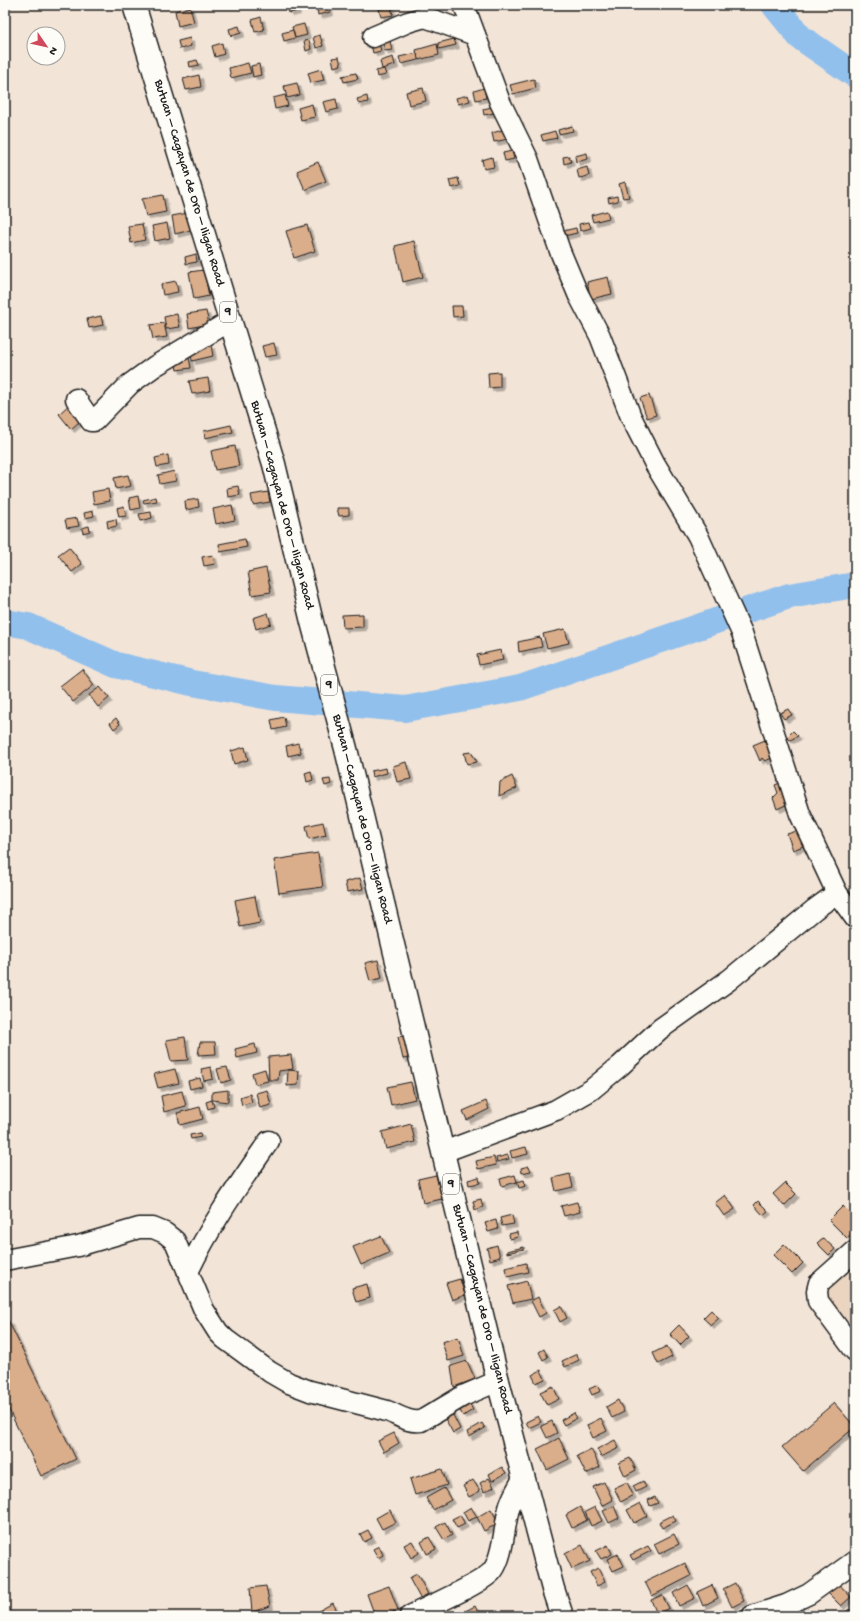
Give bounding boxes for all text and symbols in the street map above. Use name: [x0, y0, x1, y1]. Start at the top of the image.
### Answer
north arrow: [26, 26, 66, 66]
text: N: [46, 44, 60, 57]
street label: Butuan – Cagayan de Oro – Iligan Road: [150, 77, 228, 289]
road number: 9: [220, 302, 236, 322]
street label: Butuan – Cagayan de Oro – Iligan Road: [247, 398, 317, 612]
road number: 9: [321, 675, 337, 695]
street label: Butuan – Cagayan de Oro – Iligan Road: [328, 712, 396, 927]
road number: 9: [443, 1174, 459, 1194]
street label: Butuan – Cagayan de Oro – Iligan Road: [448, 1202, 516, 1417]

